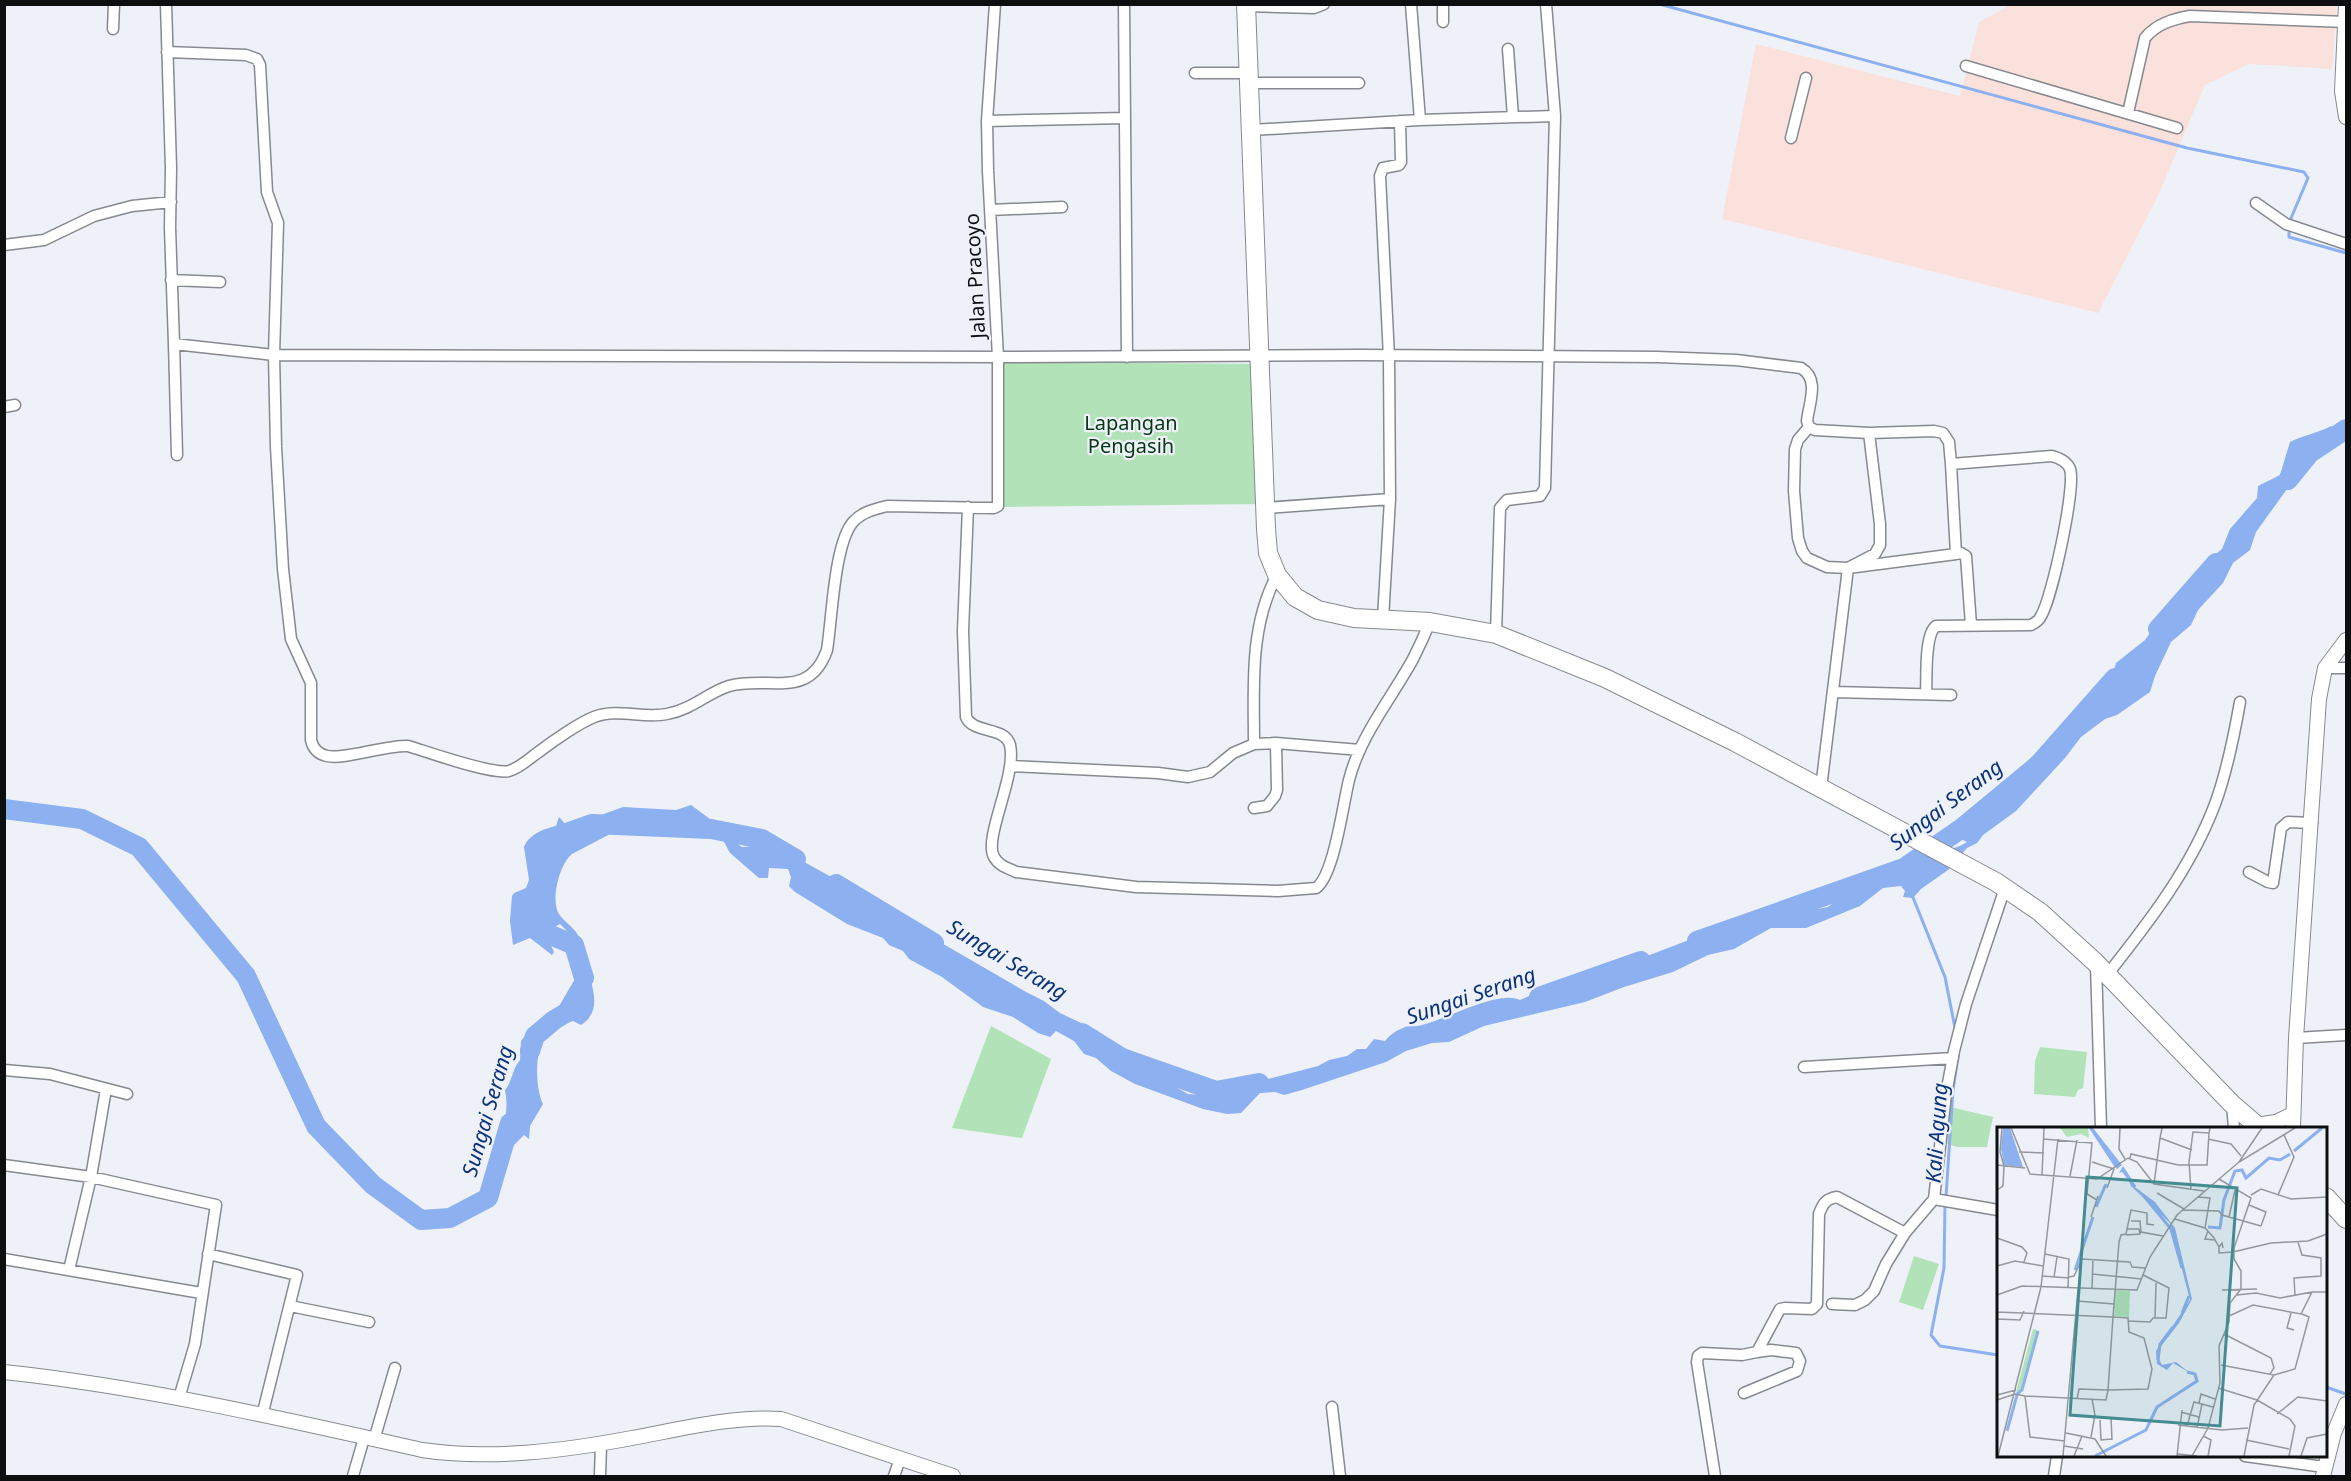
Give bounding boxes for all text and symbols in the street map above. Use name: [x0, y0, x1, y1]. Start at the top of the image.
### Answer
street label: Jalan Pracoyo: [958, 213, 991, 341]
park label: Lapangan Pengasih: [1084, 409, 1178, 459]
water label: Sungai Serang: [1883, 752, 2008, 856]
water label: Sungai Serang: [942, 912, 1073, 1006]
water label: Sungai Serang: [1402, 960, 1539, 1030]
water label: Sungai Serang: [455, 1042, 519, 1180]
water label: Kali Agung: [1919, 1082, 1953, 1184]
inset map: [1997, 1127, 2327, 1457]

